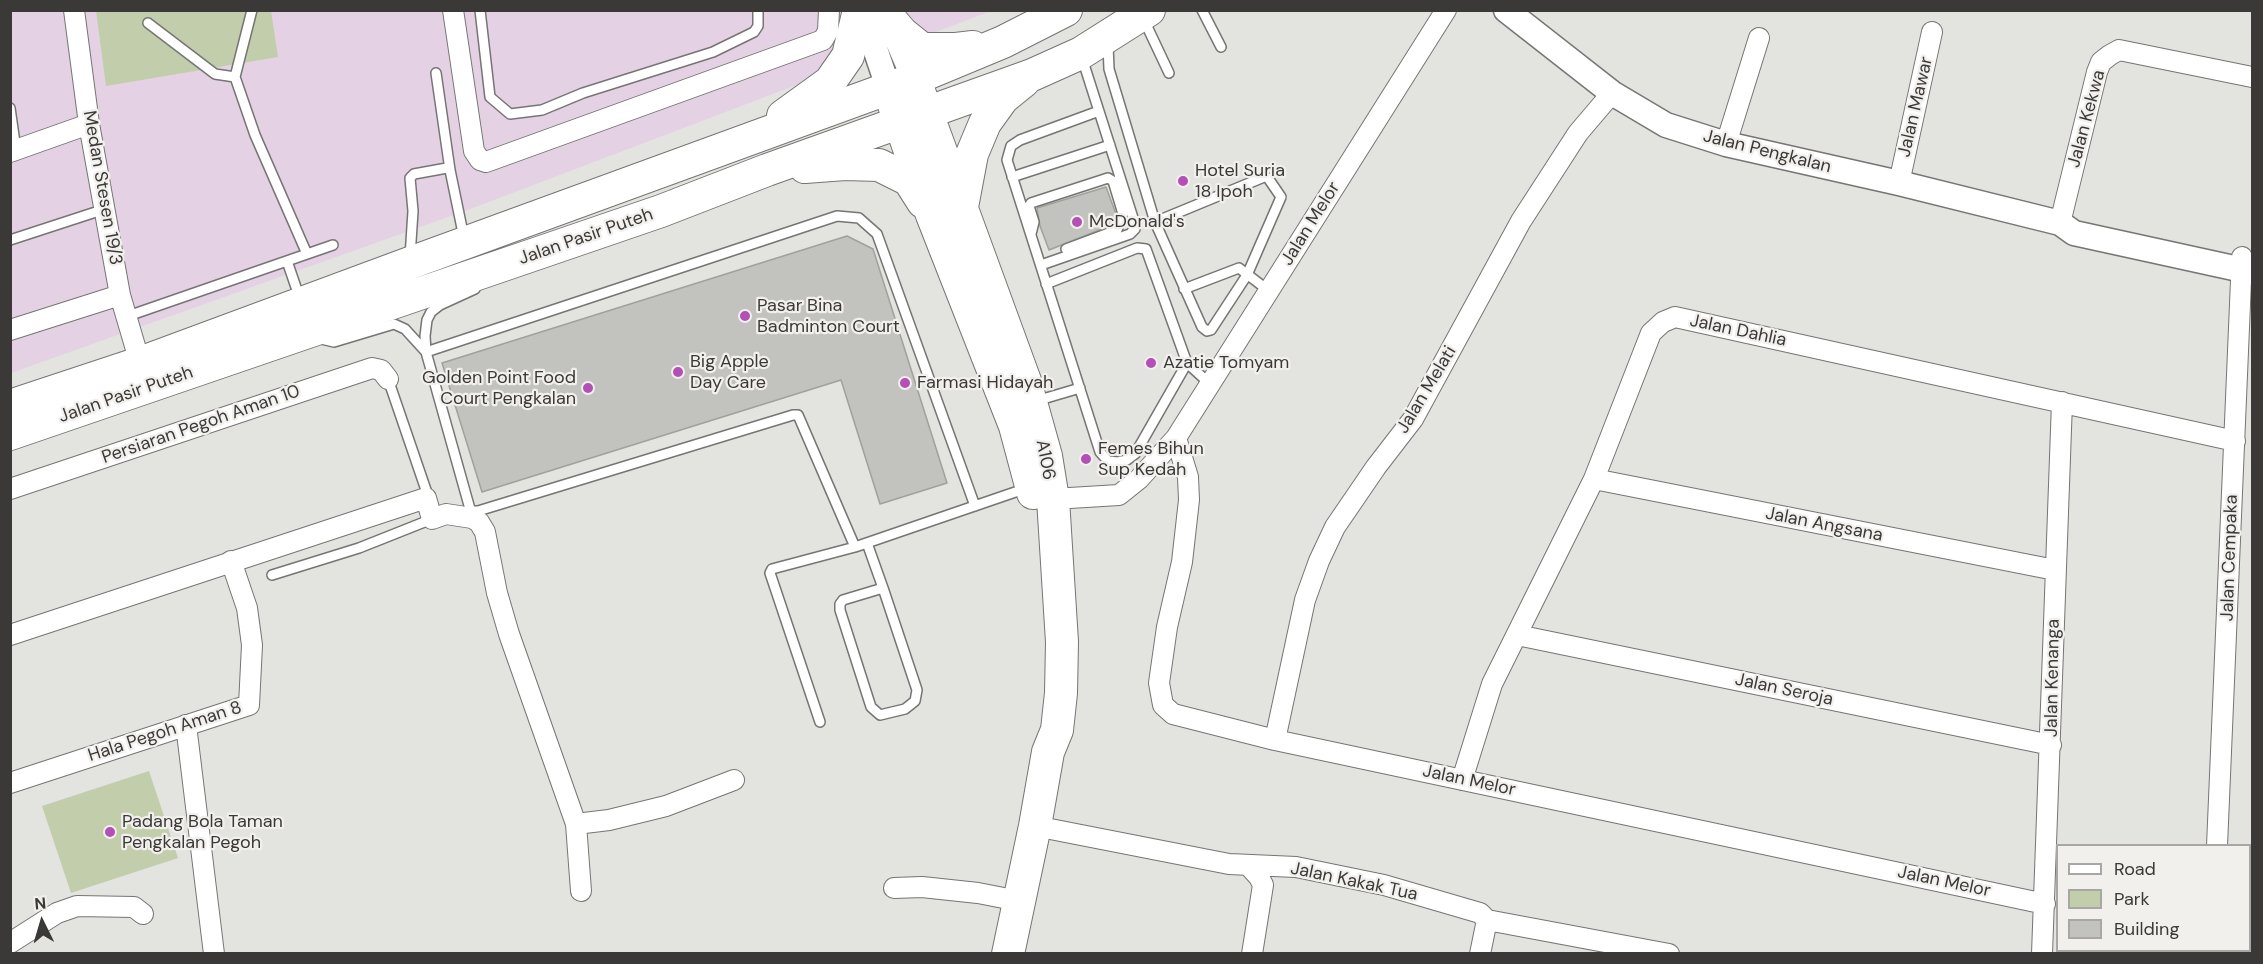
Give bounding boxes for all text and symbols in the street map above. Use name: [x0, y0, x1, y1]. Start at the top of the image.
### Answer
street label: Jalan Mawar: [1894, 55, 1938, 159]
street label: Jalan Kekwa: [2064, 68, 2110, 170]
street label: Medan Stesen 19/3: [78, 109, 126, 267]
street label: Jalan Pengkalan: [1701, 126, 1833, 178]
place label: Hotel Suria 18 Ipoh: [1195, 160, 1285, 202]
marker: Hotel Suria 18 Ipoh: [1176, 174, 1190, 188]
street label: Jalan Melor: [1277, 178, 1345, 270]
street label: Jalan Pasir Puteh: [516, 204, 656, 270]
place label: McDonald's: [1089, 211, 1185, 233]
marker: McDonald's: [1070, 215, 1084, 229]
place label: Pasar Bina Badminton Court: [757, 295, 900, 338]
marker: Pasar Bina Badminton Court: [738, 309, 752, 323]
street label: Jalan Dahlia: [1688, 310, 1788, 352]
street label: Jalan Melati: [1392, 342, 1462, 438]
place label: Big Apple Day Care: [690, 351, 769, 394]
place label: Azatie Tomyam: [1163, 352, 1289, 374]
marker: Azatie Tomyam: [1144, 356, 1158, 370]
street label: Jalan Pasir Puteh: [56, 362, 196, 428]
marker: Big Apple Day Care: [671, 365, 685, 379]
place label: Golden Point Food Court Pengkalan: [422, 367, 576, 410]
place label: Farmasi Hidayah: [917, 372, 1053, 394]
marker: Farmasi Hidayah: [898, 376, 912, 390]
street label: Persiaran Pegoh Aman 10: [99, 381, 303, 469]
marker: Golden Point Food Court Pengkalan: [581, 381, 595, 395]
street label: A106: [1031, 438, 1059, 482]
place label: Femes Bihun Sup Kedah: [1098, 438, 1204, 480]
marker: Femes Bihun Sup Kedah: [1079, 452, 1093, 466]
street label: Jalan Cempaka: [2217, 494, 2243, 622]
street label: Jalan Angsana: [1764, 503, 1884, 547]
street label: Jalan Kenanga: [2041, 619, 2065, 737]
street label: Jalan Seroja: [1733, 669, 1835, 711]
street label: Hala Pegoh Aman 8: [86, 697, 244, 767]
street label: Jalan Melor: [1421, 761, 1517, 801]
place label: Padang Bola Taman Pengkalan Pegoh: [122, 811, 283, 854]
marker: Padang Bola Taman Pengkalan Pegoh: [103, 825, 117, 839]
legend: [2056, 844, 2251, 952]
text: Road: [2114, 857, 2156, 881]
street label: Jalan Kakak Tua: [1288, 858, 1420, 906]
street label: Jalan Melor: [1896, 862, 1992, 902]
text: Park: [2114, 887, 2150, 911]
north arrow: [12, 892, 72, 952]
text: N: [34, 893, 47, 915]
text: Building: [2114, 917, 2179, 941]

